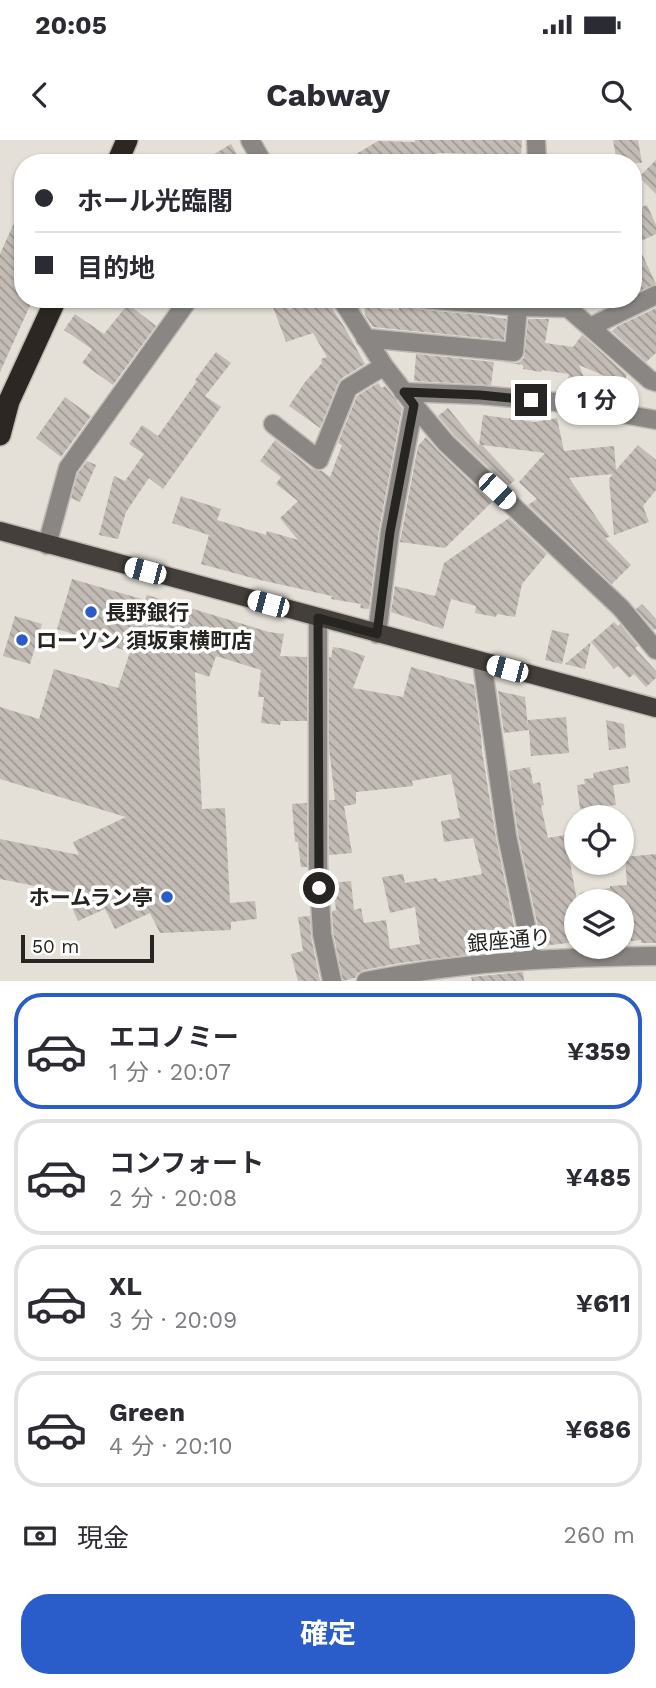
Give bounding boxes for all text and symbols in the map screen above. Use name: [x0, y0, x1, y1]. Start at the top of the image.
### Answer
text: 20:05: [35, 10, 107, 40]
icon: back: [21, 76, 59, 114]
text: Cabway: [266, 76, 390, 114]
icon: search: [597, 76, 635, 114]
text: ホール光臨閣: [77, 186, 233, 216]
text: 目的地: [77, 253, 155, 283]
callout: 1 分: [556, 376, 640, 424]
route end: [515, 384, 547, 416]
text: 1 分: [577, 387, 617, 414]
car: [475, 469, 520, 513]
car: [122, 555, 169, 587]
car: [245, 588, 292, 620]
place label: 長野銀行: [105, 600, 189, 625]
marker: 長野銀行: [83, 604, 99, 620]
place label: ローソン 須坂東横町店: [36, 628, 252, 653]
marker: ローソン 須坂東横町店: [14, 632, 30, 648]
car: [484, 653, 531, 685]
map controls: [564, 805, 634, 959]
button: locate: [564, 805, 634, 875]
route start: [303, 872, 335, 904]
place label: ホームラン亭: [29, 885, 153, 910]
marker: ホームラン亭: [159, 889, 175, 905]
button: layers: [564, 889, 634, 959]
street label: 銀座通り: [466, 924, 552, 956]
scale bar: [21, 932, 154, 964]
text: 50 m: [32, 935, 79, 958]
icon: car: [25, 1020, 88, 1083]
text: エコノミー: [109, 1022, 239, 1052]
text: ¥359: [567, 1036, 631, 1066]
text: 1 分 · 20:07: [109, 1059, 231, 1086]
icon: car: [25, 1146, 88, 1209]
text: コンフォート: [109, 1148, 264, 1178]
text: ¥485: [565, 1162, 631, 1192]
text: 2 分 · 20:08: [109, 1185, 237, 1212]
text: XL: [109, 1271, 142, 1301]
icon: car: [25, 1272, 88, 1335]
text: ¥611: [576, 1288, 631, 1318]
text: 3 分 · 20:09: [109, 1307, 237, 1334]
text: Green: [109, 1397, 185, 1427]
icon: car: [25, 1398, 88, 1461]
text: ¥686: [565, 1414, 631, 1444]
text: 4 分 · 20:10: [109, 1433, 233, 1460]
icon: cash: [21, 1517, 59, 1555]
text: 260 m: [564, 1522, 635, 1549]
text: 現金: [77, 1523, 129, 1553]
button: 確定: [21, 1594, 635, 1674]

